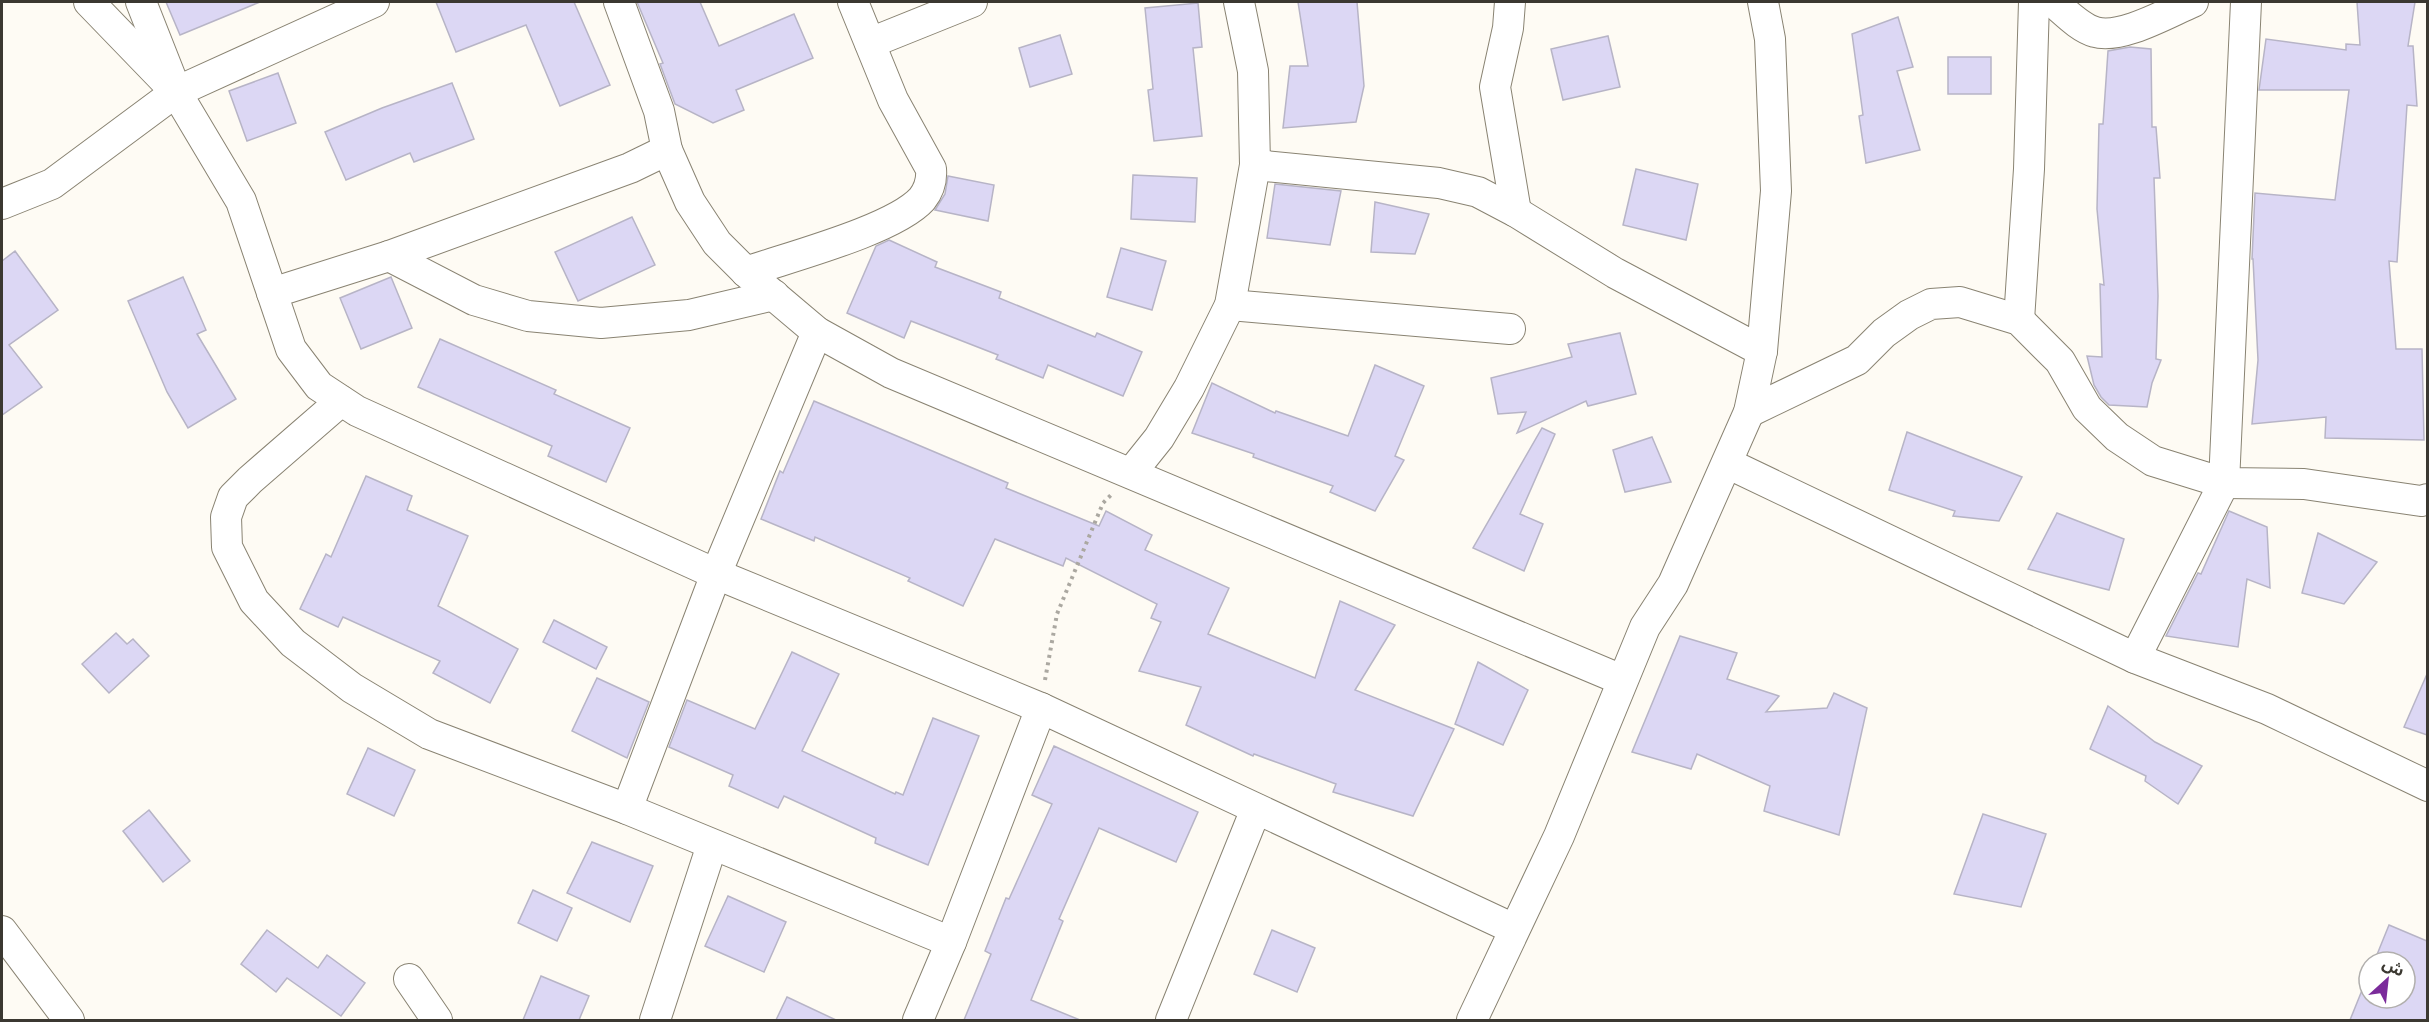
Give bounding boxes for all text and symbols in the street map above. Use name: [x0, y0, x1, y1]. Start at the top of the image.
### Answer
north arrow: [2357, 950, 2417, 1010]
text: ش: [2380, 955, 2407, 981]

